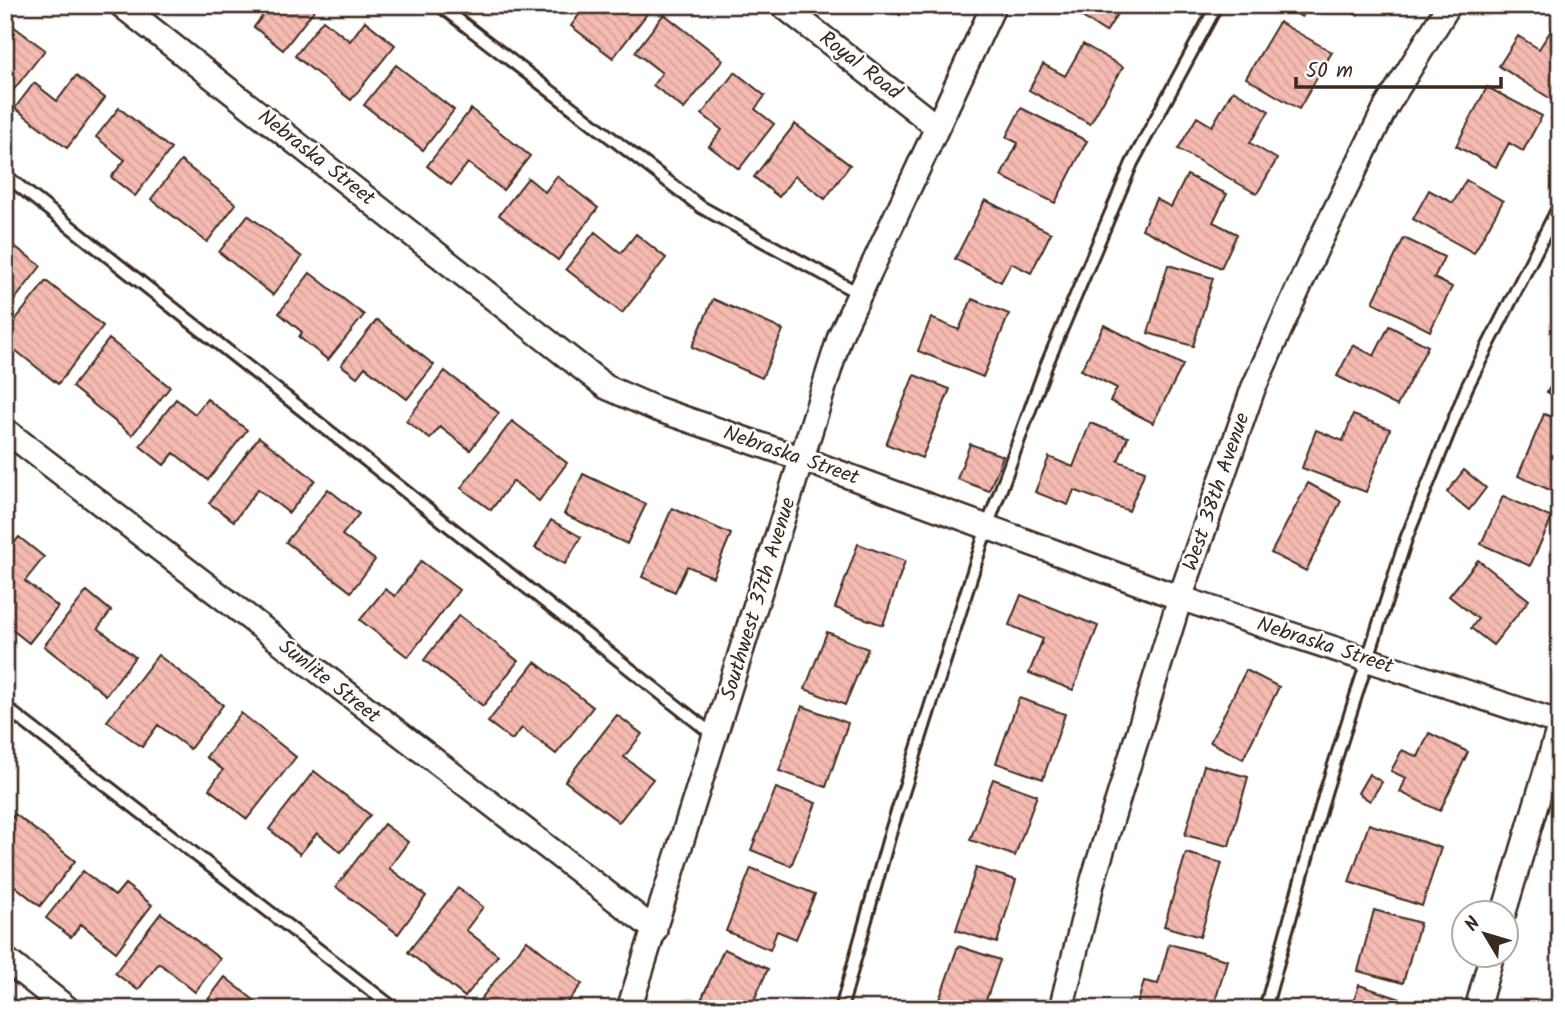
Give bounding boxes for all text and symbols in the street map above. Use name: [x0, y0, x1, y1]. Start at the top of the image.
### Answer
street label: Royal Road: [812, 23, 909, 109]
scale bar: [1296, 46, 1500, 90]
text: 50 m: [1306, 55, 1353, 88]
street label: Nebraska Street: [250, 101, 383, 215]
street label: West 38th Avenue: [1174, 408, 1260, 576]
street label: Nebraska Street: [719, 417, 864, 495]
street label: Southwest 37th Avenue: [712, 493, 806, 704]
street label: Nebraska Street: [1252, 608, 1398, 684]
street label: Sunlite Street: [271, 631, 388, 733]
north arrow: [1450, 898, 1520, 968]
text: N: [1458, 911, 1489, 939]

